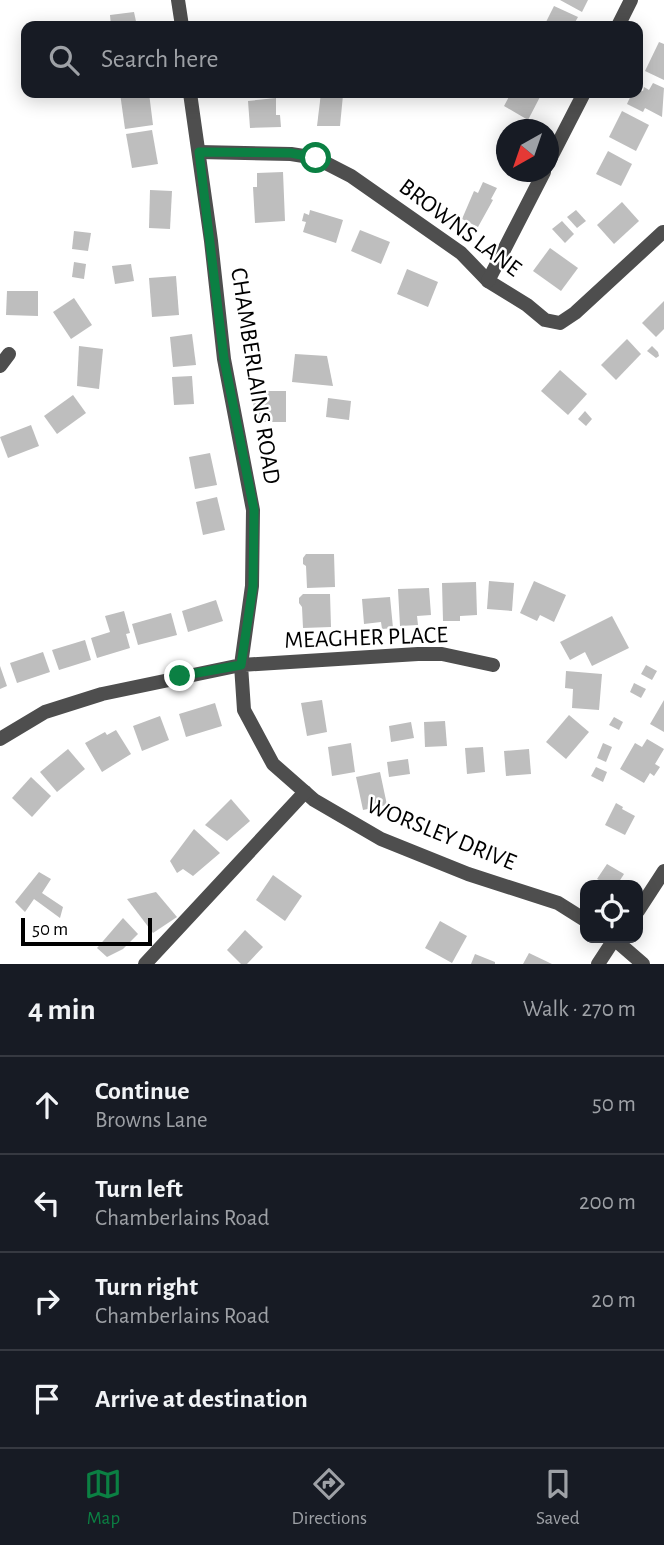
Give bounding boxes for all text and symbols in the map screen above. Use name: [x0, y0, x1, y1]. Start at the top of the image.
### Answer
search box: [21, 21, 643, 98]
icon: search: [45, 41, 83, 79]
text: Search here: [101, 46, 219, 72]
north arrow: [496, 119, 559, 182]
route start: [300, 142, 331, 173]
street label: BROWNS LANE: [395, 175, 526, 282]
street label: CHAMBERLAINS ROAD: [226, 266, 284, 486]
street label: MEAGHER PLACE: [284, 623, 449, 653]
route end: [164, 660, 195, 691]
street label: WORSLEY DRIVE: [363, 793, 520, 875]
map controls: [580, 880, 643, 943]
button: locate: [580, 880, 643, 943]
scale bar: [21, 915, 152, 947]
text: 50 m: [32, 920, 68, 939]
text: 4 min: [28, 995, 96, 1025]
text: Walk · 270 m: [523, 998, 636, 1021]
text: Continue: [95, 1078, 190, 1104]
icon: ahead: [28, 1086, 66, 1124]
text: 50 m: [592, 1093, 636, 1116]
text: Browns Lane: [95, 1109, 208, 1132]
text: Turn left: [95, 1176, 183, 1202]
icon: left: [28, 1184, 66, 1222]
text: 200 m: [579, 1191, 636, 1214]
text: Chamberlains Road: [95, 1207, 269, 1230]
text: Turn right: [95, 1274, 198, 1300]
icon: right: [28, 1282, 66, 1320]
text: 20 m: [591, 1289, 636, 1312]
text: Chamberlains Road: [95, 1305, 269, 1328]
icon: arrive: [28, 1380, 66, 1418]
text: Arrive at destination: [95, 1386, 308, 1412]
tab: Map: [84, 1465, 122, 1530]
tab: Directions: [291, 1465, 367, 1530]
tab: Saved: [536, 1465, 580, 1530]

